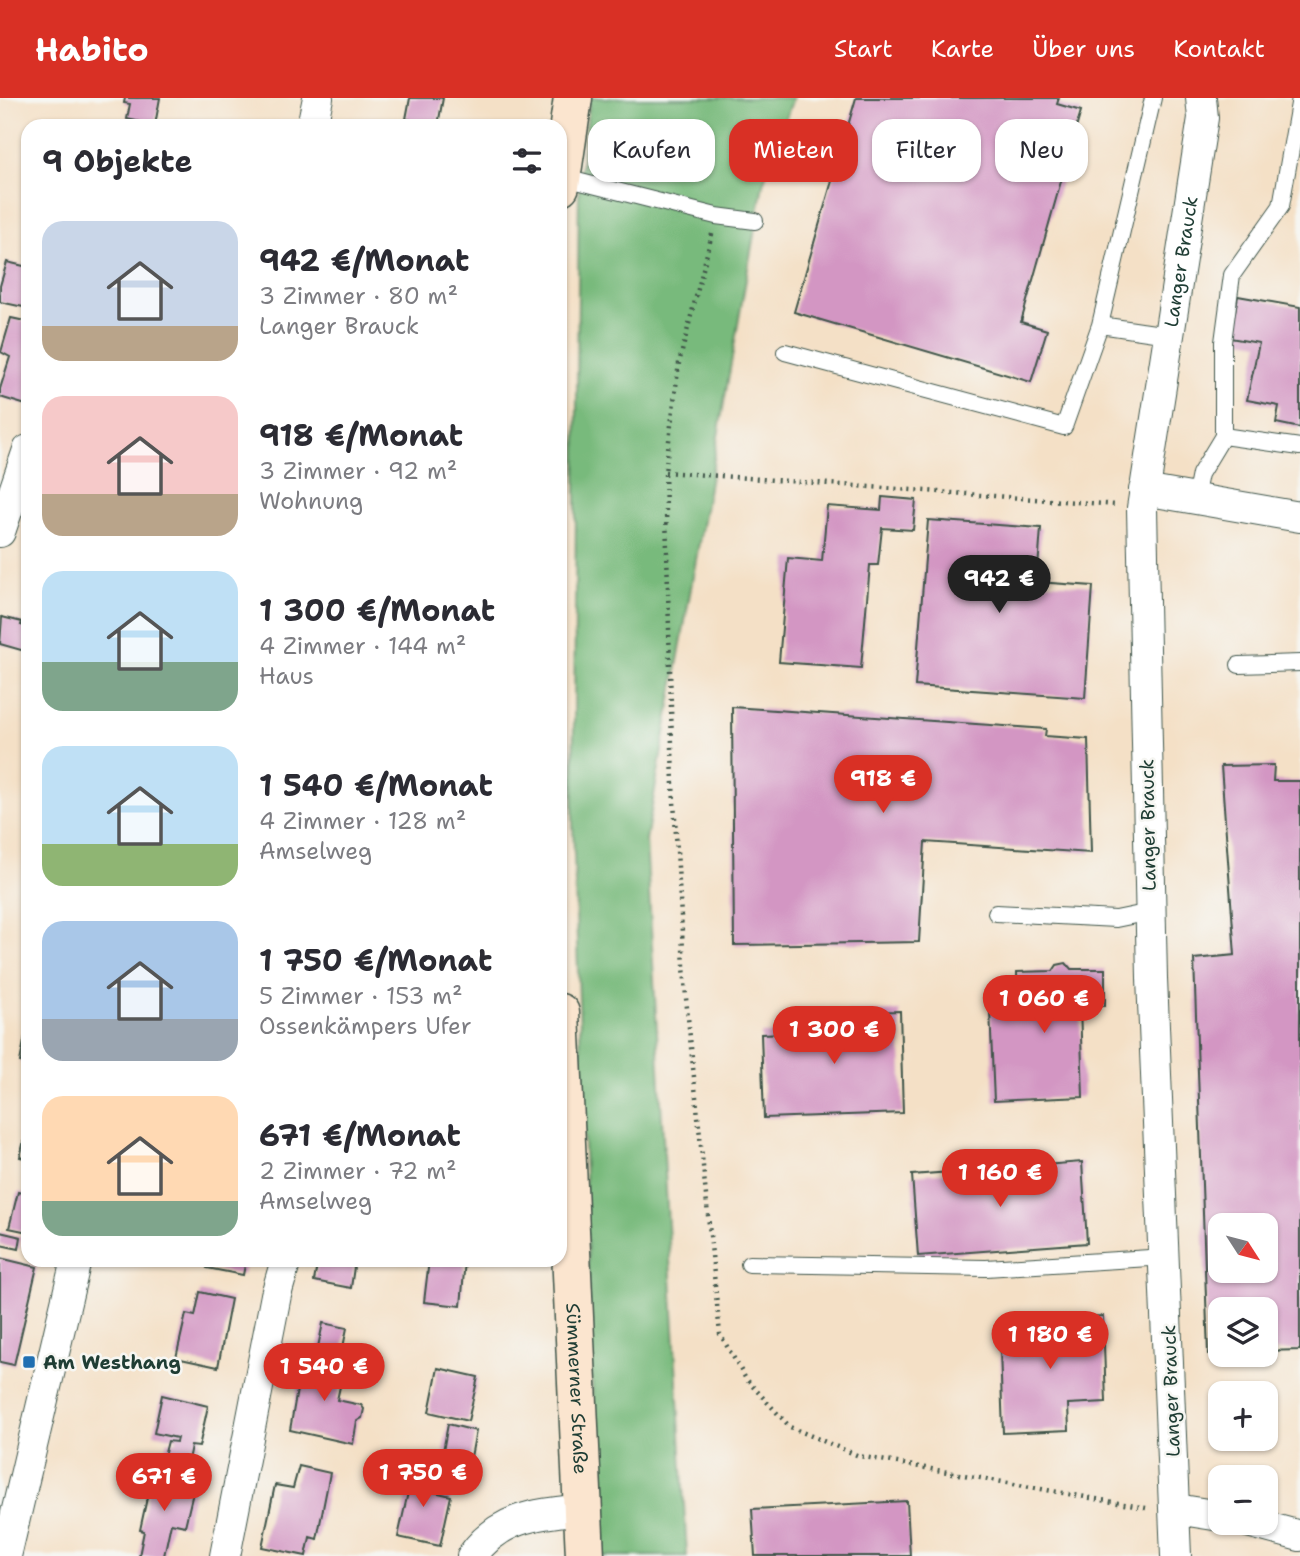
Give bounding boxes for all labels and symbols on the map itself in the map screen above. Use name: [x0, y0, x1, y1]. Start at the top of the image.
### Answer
street label: Langer Brauck: [1158, 194, 1203, 329]
pin: 942 €: [950, 556, 1048, 615]
pin: 918 €: [834, 756, 932, 815]
street label: Langer Brauck: [1134, 759, 1162, 891]
pin: 1 060 €: [979, 976, 1109, 1035]
pin: 1 300 €: [769, 1006, 899, 1066]
pin: 1 160 €: [935, 1150, 1065, 1209]
north arrow: [1208, 1213, 1278, 1283]
street label: Sümmerner Straße: [561, 1302, 594, 1475]
pin: 1 180 €: [985, 1312, 1115, 1371]
street label: Langer Brauck: [1156, 1324, 1186, 1458]
pin: 1 540 €: [259, 1344, 389, 1403]
place label: Am Westhang: [43, 1350, 181, 1375]
marker: Am Westhang: [21, 1354, 37, 1370]
pin: 1 750 €: [358, 1450, 488, 1509]
pin: 671 €: [115, 1454, 213, 1513]

